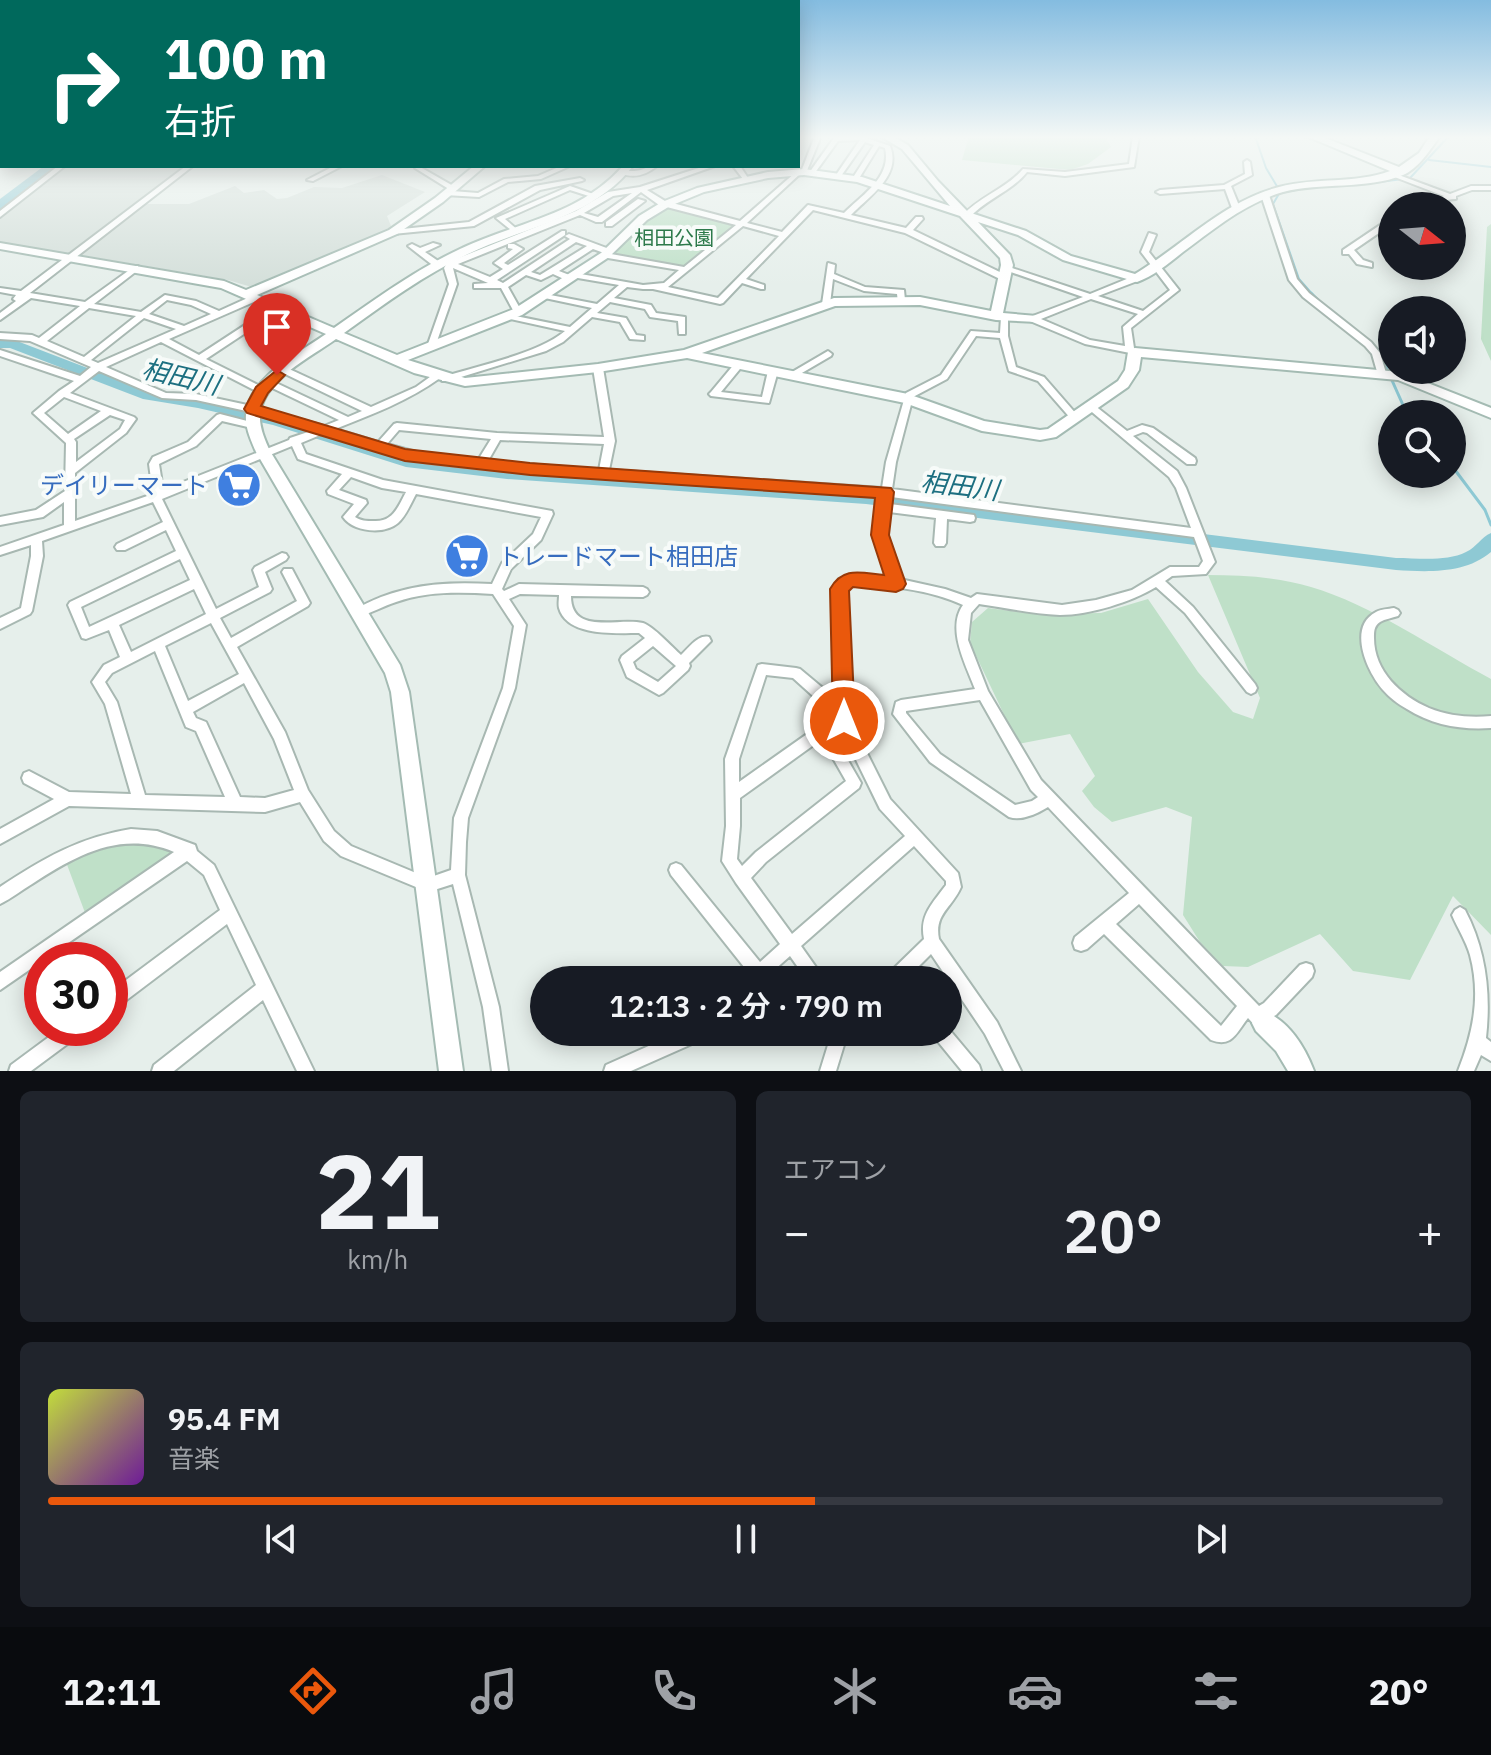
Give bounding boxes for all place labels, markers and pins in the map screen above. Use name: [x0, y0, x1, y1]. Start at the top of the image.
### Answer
pin: [243, 293, 311, 375]
supermarket icon: デイリーマート: [215, 461, 263, 509]
place label: デイリーマート: [40, 469, 208, 501]
supermarket icon: トレードマート相田店: [443, 532, 491, 580]
place label: トレードマート相田店: [498, 540, 738, 572]

